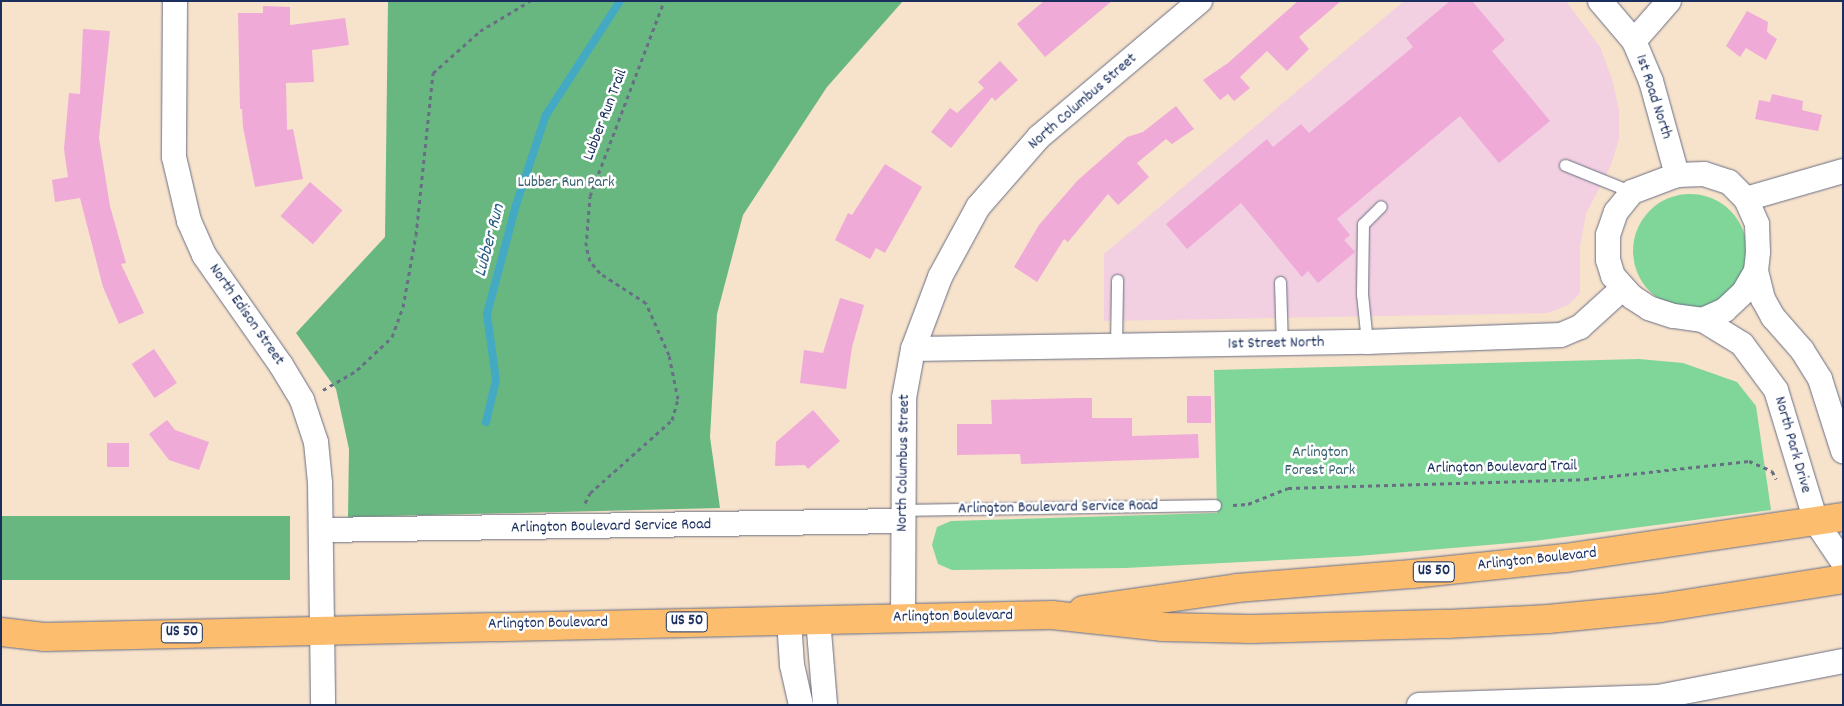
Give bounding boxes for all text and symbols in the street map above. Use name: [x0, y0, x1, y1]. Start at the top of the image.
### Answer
street label: North Columbus Street: [1025, 50, 1141, 154]
street label: 1st Road North: [1630, 52, 1676, 142]
street label: Lubber Run Trail: [580, 67, 632, 163]
park label: Lubber Run Park: [518, 173, 614, 193]
water label: Lubber Run: [471, 202, 511, 280]
street label: North Edison Street: [204, 261, 288, 369]
street label: 1st Street North: [1228, 334, 1324, 354]
street label: North Columbus Street: [893, 394, 915, 532]
street label: North Park Drive: [1769, 394, 1815, 496]
park label: Arlington Forest Park: [1285, 443, 1355, 481]
street label: Arlington Boulevard Trail: [1427, 457, 1577, 479]
street label: Arlington Boulevard Service Road: [958, 497, 1158, 519]
street label: Arlington Boulevard Service Road: [511, 516, 711, 538]
street label: Arlington Boulevard: [1476, 544, 1598, 576]
road number: US 50: [1413, 560, 1455, 584]
street label: Arlington Boulevard: [893, 606, 1013, 628]
road number: US 50: [666, 610, 708, 634]
street label: Arlington Boulevard: [488, 613, 608, 635]
road number: US 50: [161, 620, 203, 646]

